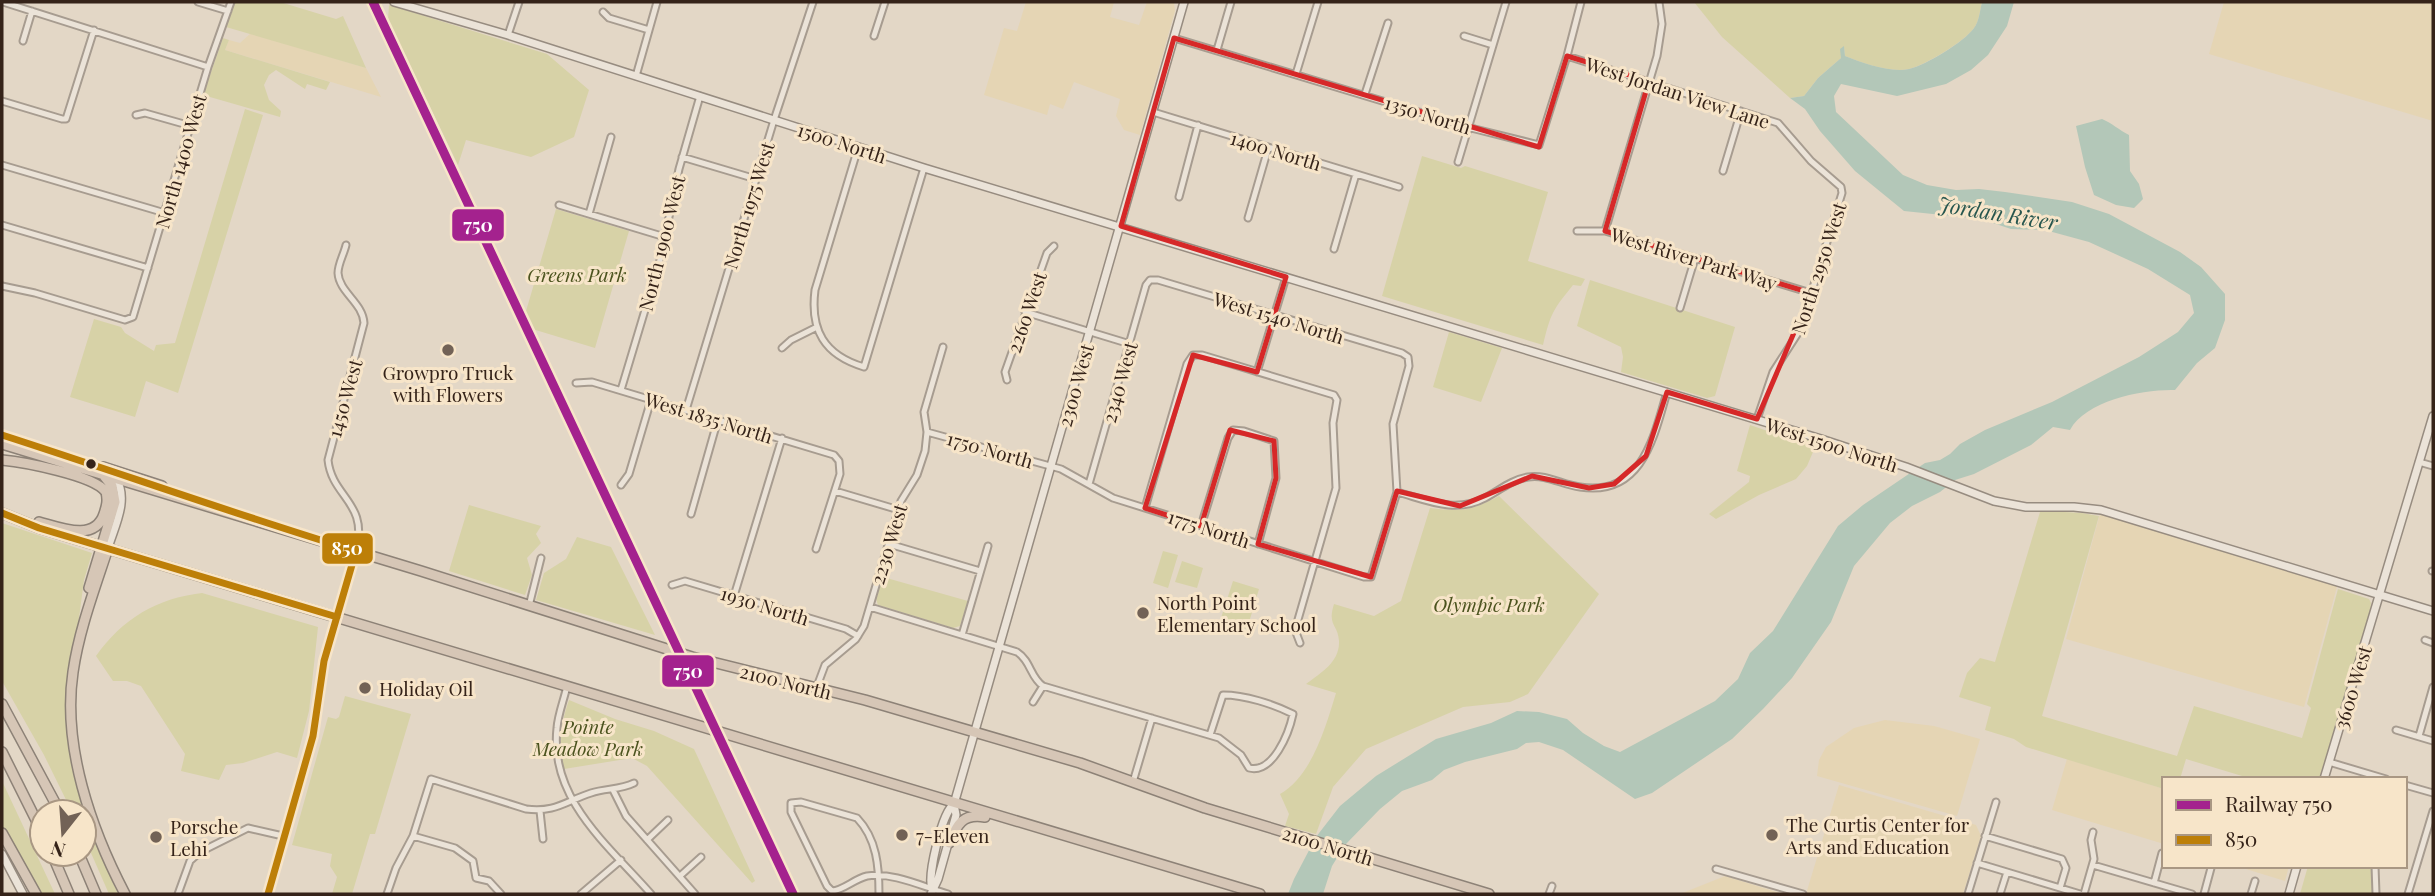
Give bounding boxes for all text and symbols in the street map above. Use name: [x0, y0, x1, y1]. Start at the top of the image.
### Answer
street label: West Jordan View Lane: [1582, 50, 1774, 134]
street label: 1350 North: [1382, 89, 1474, 139]
street label: North 1400 West: [148, 91, 212, 231]
street label: 1500 North: [794, 115, 890, 169]
street label: 1400 North: [1227, 124, 1325, 176]
street label: North 1975 West: [716, 138, 780, 272]
street label: North 1900 West: [632, 172, 690, 314]
water label: Jordan River: [1936, 189, 2061, 235]
street label: North 2950 West: [1784, 198, 1852, 337]
line badge: 750: [451, 208, 505, 242]
text: 750: [463, 211, 493, 237]
street label: West River Park Way: [1607, 220, 1781, 296]
park label: Greens Park: [527, 261, 627, 287]
street label: 2260 West: [1000, 268, 1052, 356]
street label: West 1540 North: [1210, 285, 1347, 349]
street label: 2340 West: [1095, 338, 1143, 426]
street label: 2300 West: [1051, 340, 1099, 430]
marker: Growpro Truck with Flowers: [440, 342, 456, 358]
street label: 1450 West: [320, 355, 368, 440]
place label: Growpro Truck with Flowers: [382, 359, 514, 407]
street label: West 1835 North: [641, 385, 776, 449]
street label: West 1500 North: [1762, 410, 1901, 478]
street label: 1750 North: [944, 424, 1036, 474]
unlabelled marker: [84, 457, 98, 471]
street label: 2230 West: [863, 500, 913, 587]
street label: 1775 North: [1165, 503, 1253, 553]
line badge: 850: [321, 532, 374, 565]
text: 850: [331, 534, 363, 560]
street label: 1930 North: [718, 579, 812, 631]
place label: North Point Elementary School: [1157, 589, 1317, 637]
park label: Olympic Park: [1433, 591, 1545, 617]
marker: North Point Elementary School: [1135, 605, 1151, 621]
street label: 3600 West: [2327, 642, 2377, 732]
line badge: 750: [661, 654, 715, 688]
text: 750: [673, 657, 703, 683]
street label: 2100 North: [737, 657, 835, 705]
place label: Holiday Oil: [379, 675, 474, 701]
marker: Holiday Oil: [357, 680, 373, 696]
park label: Pointe Meadow Park: [532, 713, 643, 761]
legend: [2162, 777, 2407, 868]
text: Railway 750: [2225, 789, 2333, 817]
north arrow: [28, 798, 98, 868]
place label: The Curtis Center for Arts and Education: [1785, 811, 1970, 859]
place label: Porsche Lehi: [170, 813, 238, 861]
street label: 2100 North: [1279, 819, 1377, 871]
place label: 7-Eleven: [916, 822, 990, 848]
text: 850: [2225, 824, 2257, 852]
marker: 7-Eleven: [894, 827, 910, 843]
marker: The Curtis Center for Arts and Education: [1764, 827, 1780, 843]
marker: Porsche Lehi: [148, 829, 164, 845]
text: N: [47, 836, 68, 865]

